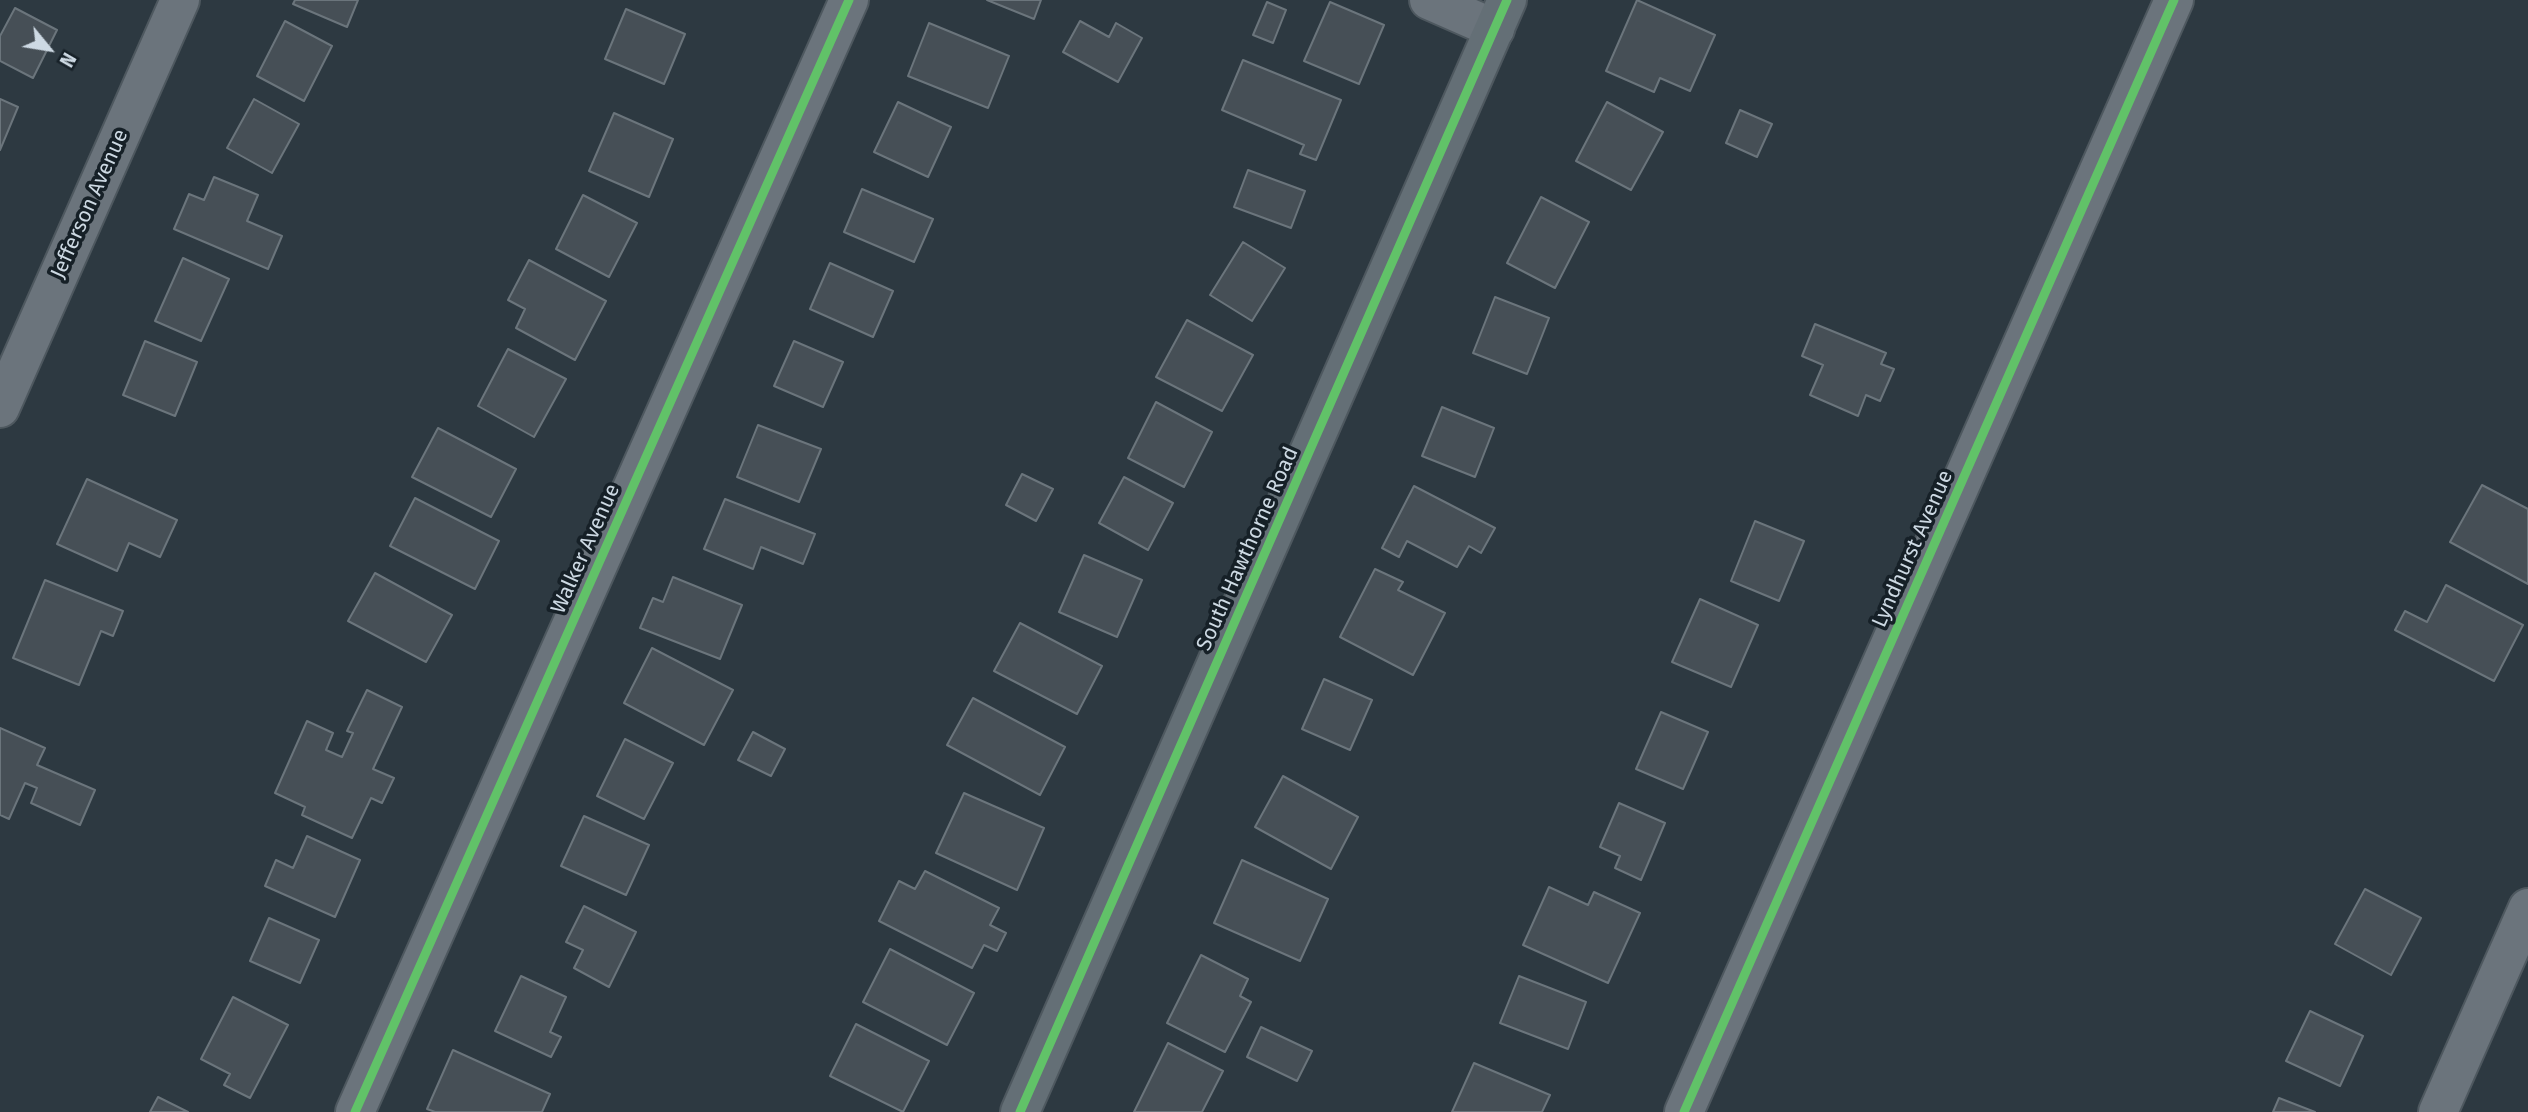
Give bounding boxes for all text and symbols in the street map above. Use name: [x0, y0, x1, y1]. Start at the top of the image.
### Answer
north arrow: [14, 14, 84, 84]
text: N: [55, 49, 81, 71]
street label: Jefferson Avenue: [46, 126, 134, 282]
street label: South Hawthorne Road: [1192, 443, 1304, 655]
street label: Lyndhurst Avenue: [1867, 467, 1959, 631]
street label: Walker Avenue: [546, 480, 626, 618]

